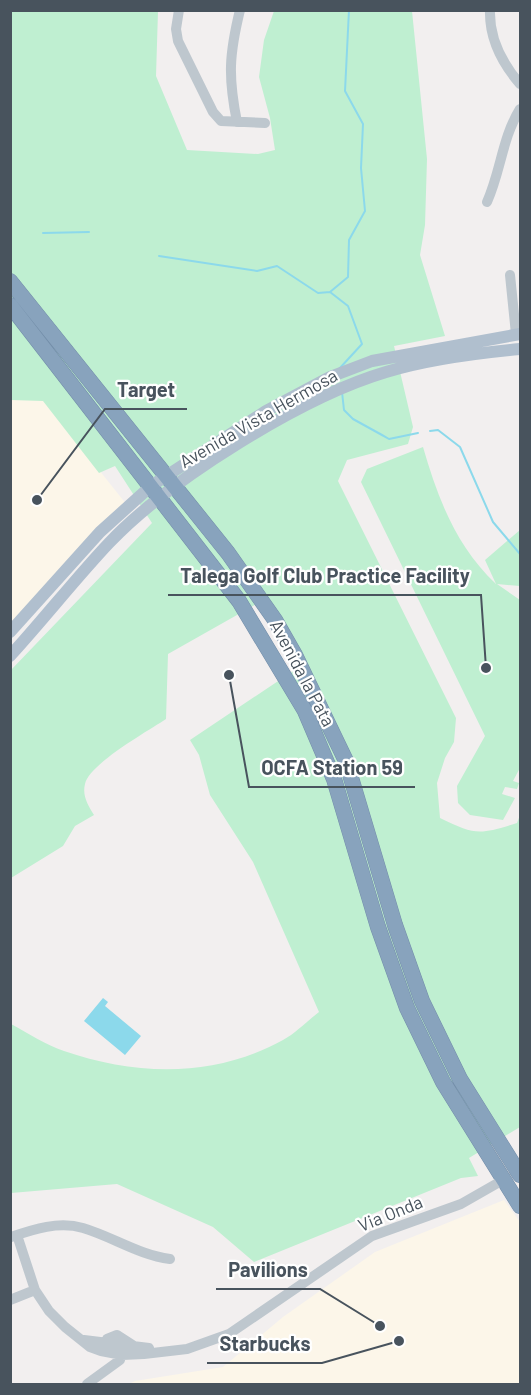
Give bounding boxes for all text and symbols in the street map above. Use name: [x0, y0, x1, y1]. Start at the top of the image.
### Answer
street label: Avenida Vista Hermosa: [175, 364, 341, 472]
callout: Target: [105, 371, 187, 409]
text: Target: [117, 377, 175, 401]
callout: Talega Golf Club Practice Facility: [168, 557, 481, 595]
text: Talega Golf Club Practice Facility: [180, 563, 470, 587]
street label: Avenida la Pata: [266, 616, 340, 730]
callout: OCFA Station 59: [249, 749, 415, 787]
text: OCFA Station 59: [261, 755, 403, 779]
street label: Via Onda: [354, 1190, 426, 1236]
callout: Pavilions: [216, 1251, 320, 1289]
text: Pavilions: [228, 1257, 308, 1281]
callout: Starbucks: [207, 1325, 322, 1363]
text: Starbucks: [219, 1331, 311, 1355]

